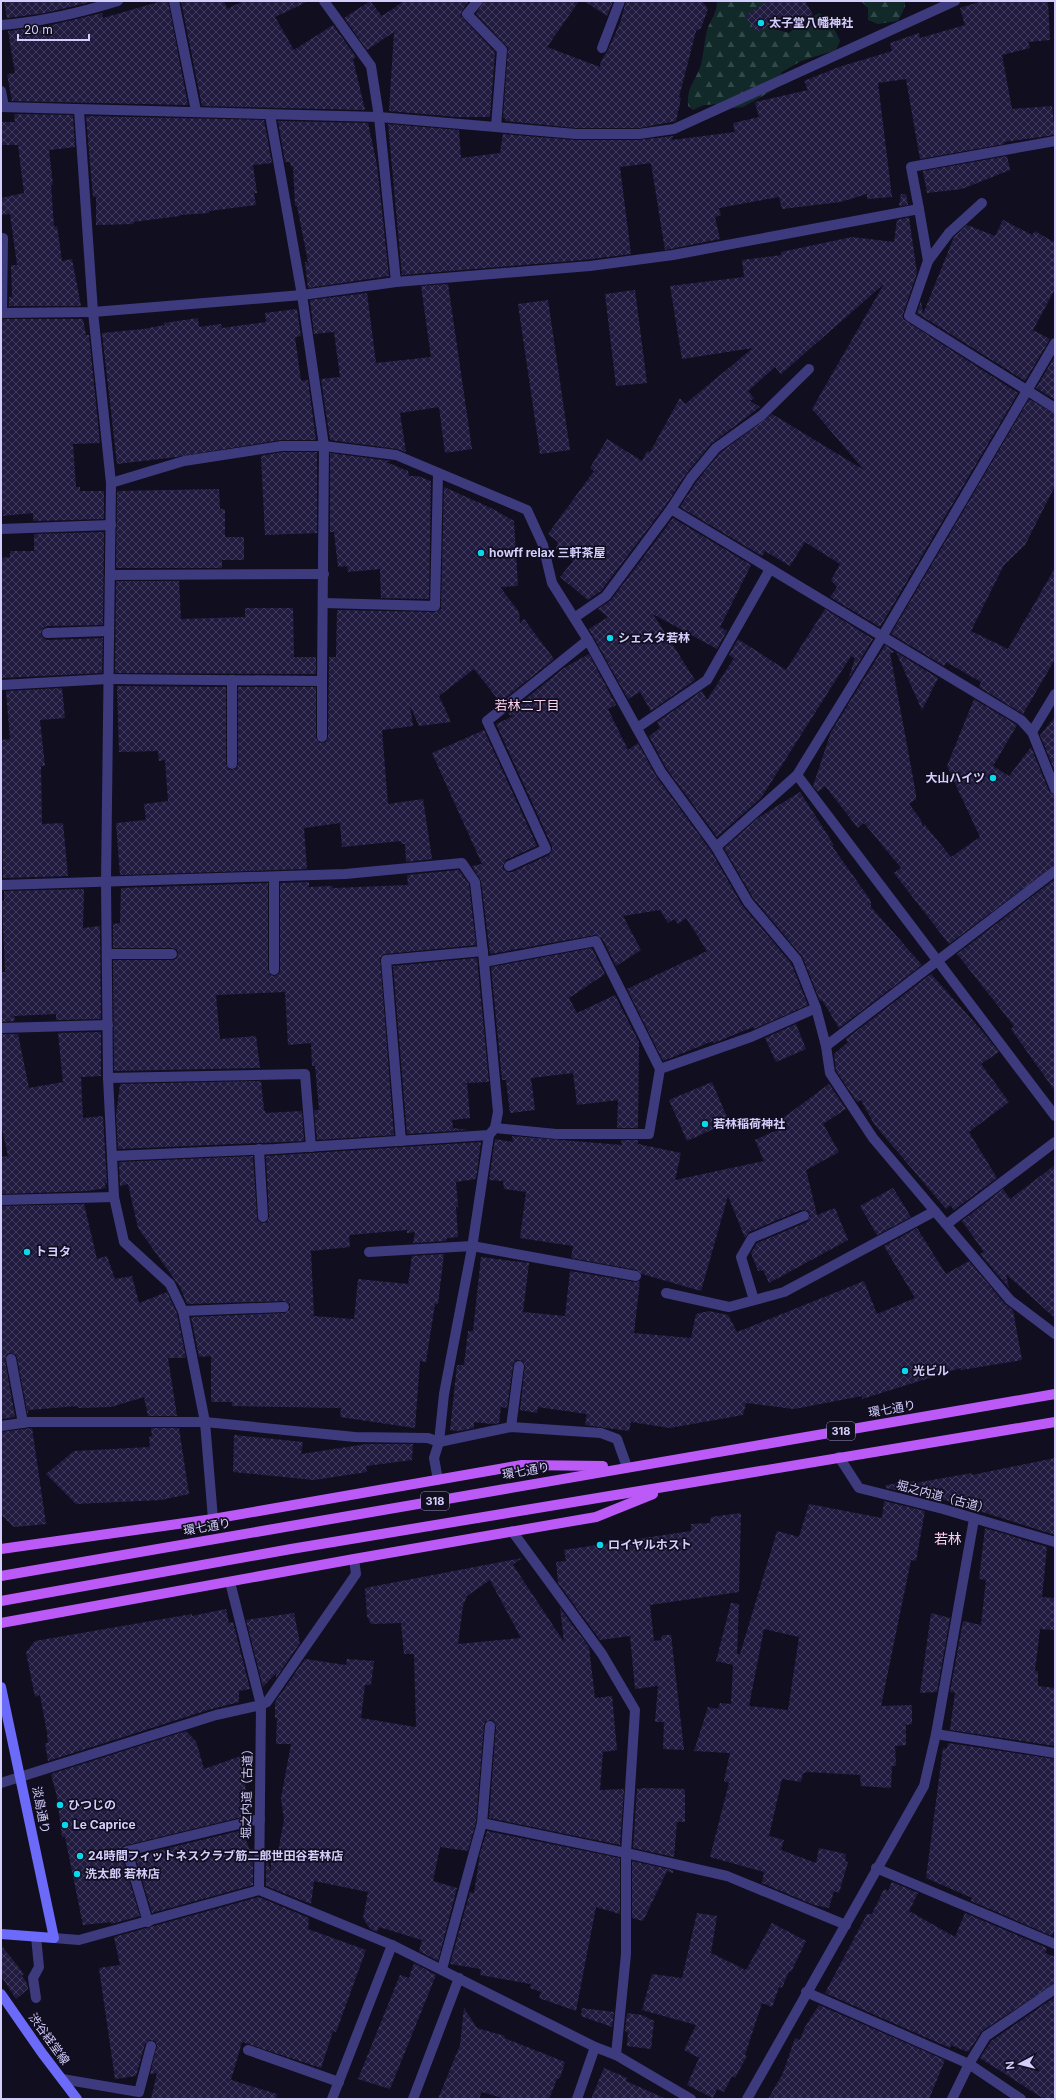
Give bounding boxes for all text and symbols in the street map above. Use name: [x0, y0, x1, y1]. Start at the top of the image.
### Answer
place label: 太子堂八幡神社: [769, 15, 853, 30]
scale bar: [18, 16, 89, 42]
marker: 太子堂八幡神社: [756, 18, 766, 28]
text: 20 m: [24, 22, 53, 37]
place label: howff relax 三軒茶屋: [489, 545, 606, 560]
marker: howff relax 三軒茶屋: [476, 548, 486, 558]
place label: シェスタ若林: [618, 630, 690, 645]
marker: シェスタ若林: [605, 633, 615, 643]
district label: 若林二丁目: [494, 697, 560, 713]
place label: 大山ハイツ: [925, 770, 985, 785]
marker: 大山ハイツ: [988, 773, 998, 783]
place label: 若林稲荷神社: [713, 1116, 785, 1131]
marker: 若林稲荷神社: [700, 1119, 710, 1129]
place label: トヨタ: [35, 1244, 71, 1259]
marker: トヨタ: [22, 1247, 32, 1257]
place label: 光ビル: [913, 1363, 949, 1378]
marker: 光ビル: [900, 1366, 910, 1376]
street label: 環七通り: [867, 1397, 917, 1420]
road number: 318: [827, 1422, 855, 1440]
street label: 環七通り: [501, 1459, 551, 1482]
street label: 堀之内道（古道）: [895, 1477, 991, 1516]
road number: 318: [421, 1492, 449, 1510]
street label: 環七通り: [182, 1515, 232, 1538]
district label: 若林: [934, 1530, 962, 1547]
place label: ロイヤルホスト: [608, 1537, 692, 1552]
marker: ロイヤルホスト: [595, 1540, 605, 1550]
street label: 堀之内道（古道）: [238, 1743, 255, 1839]
street label: 淡島通り: [30, 1785, 53, 1835]
place label: ひつじの: [68, 1797, 116, 1812]
marker: ひつじの: [55, 1800, 65, 1810]
place label: Le Caprice: [73, 1817, 136, 1832]
marker: Le Caprice: [60, 1820, 70, 1830]
place label: 24時間フィットネスクラブ筋二郎世田谷若林店: [88, 1848, 343, 1863]
marker: 24時間フィットネスクラブ筋二郎世田谷若林店: [75, 1851, 85, 1861]
place label: 洗太郎 若林店: [85, 1866, 160, 1881]
marker: 洗太郎 若林店: [72, 1869, 82, 1879]
street label: 渋谷経堂線: [26, 2010, 73, 2067]
north arrow: [1000, 2044, 1040, 2084]
text: N: [1003, 2060, 1018, 2070]

